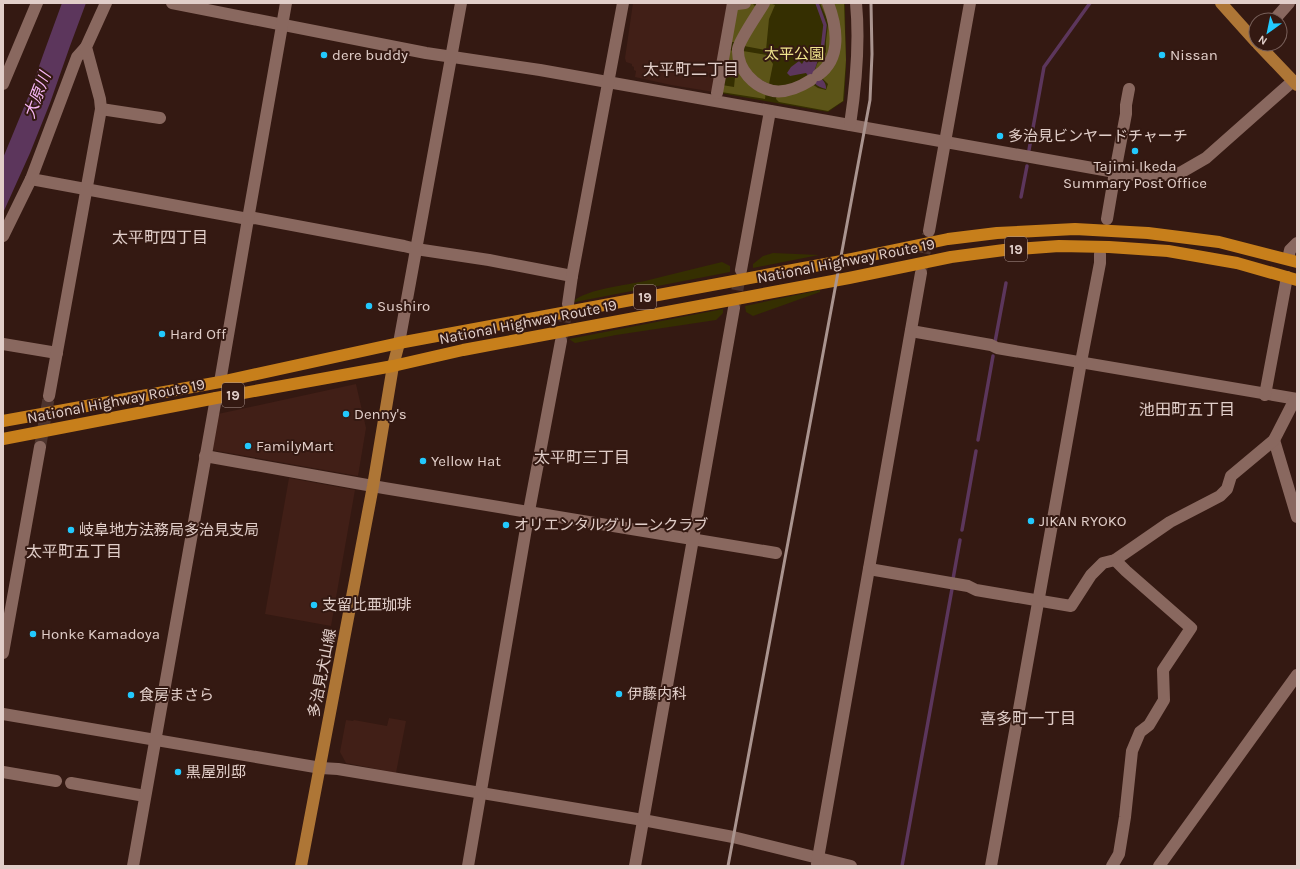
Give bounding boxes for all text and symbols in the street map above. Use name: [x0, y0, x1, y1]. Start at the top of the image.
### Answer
north arrow: [1248, 12, 1288, 52]
text: N: [1256, 32, 1270, 48]
park label: 太平公園: [764, 45, 824, 63]
place label: dere buddy: [332, 46, 408, 64]
place label: Nissan: [1170, 46, 1218, 64]
marker: dere buddy: [319, 50, 329, 60]
marker: Nissan: [1157, 50, 1167, 60]
district label: 太平町二丁目: [643, 60, 739, 79]
water label: 大原川: [20, 67, 55, 121]
place label: 多治見ビンヤードチャーチ: [1008, 127, 1188, 145]
marker: 多治見ビンヤードチャーチ: [995, 131, 1005, 141]
marker: Tajimi Ikeda Summary Post Office: [1130, 146, 1140, 156]
place label: Tajimi Ikeda Summary Post Office: [1063, 157, 1207, 192]
district label: 太平町四丁目: [112, 228, 208, 247]
street label: National Highway Route 19: [756, 235, 936, 287]
road number: 19: [1005, 237, 1027, 261]
road number: 19: [634, 285, 656, 309]
street label: National Highway Route 19: [438, 296, 618, 348]
place label: Sushiro: [377, 297, 430, 315]
marker: Sushiro: [364, 301, 374, 311]
place label: Hard Off: [170, 325, 227, 343]
marker: Hard Off: [157, 329, 167, 339]
street label: National Highway Route 19: [26, 375, 206, 427]
road number: 19: [222, 383, 244, 407]
district label: 池田町五丁目: [1139, 400, 1235, 419]
place label: Denny's: [354, 405, 407, 423]
marker: Denny's: [341, 409, 351, 419]
place label: FamilyMart: [256, 437, 334, 455]
marker: FamilyMart: [243, 441, 253, 451]
district label: 太平町三丁目: [534, 448, 630, 467]
place label: Yellow Hat: [431, 452, 501, 470]
marker: Yellow Hat: [418, 456, 428, 466]
place label: JIKAN RYOKO: [1039, 512, 1126, 530]
place label: オリエンタルグリーンクラブ: [514, 516, 708, 534]
marker: JIKAN RYOKO: [1026, 516, 1036, 526]
marker: オリエンタルグリーンクラブ: [501, 520, 511, 530]
place label: 岐阜地方法務局多治見支局: [79, 521, 259, 539]
marker: 岐阜地方法務局多治見支局: [66, 525, 76, 535]
district label: 太平町五丁目: [26, 542, 122, 561]
place label: 支留比亜珈琲: [322, 596, 412, 614]
marker: 支留比亜珈琲: [309, 600, 319, 610]
place label: Honke Kamadoya: [41, 625, 160, 643]
street label: 多治見犬山線: [305, 627, 339, 719]
marker: Honke Kamadoya: [28, 629, 38, 639]
place label: 伊藤内科: [627, 685, 687, 703]
place label: 食房まさら: [139, 686, 214, 704]
marker: 伊藤内科: [614, 689, 624, 699]
marker: 食房まさら: [126, 690, 136, 700]
district label: 喜多町一丁目: [980, 709, 1076, 728]
place label: 黒屋別邸: [186, 763, 246, 781]
marker: 黒屋別邸: [173, 767, 183, 777]

